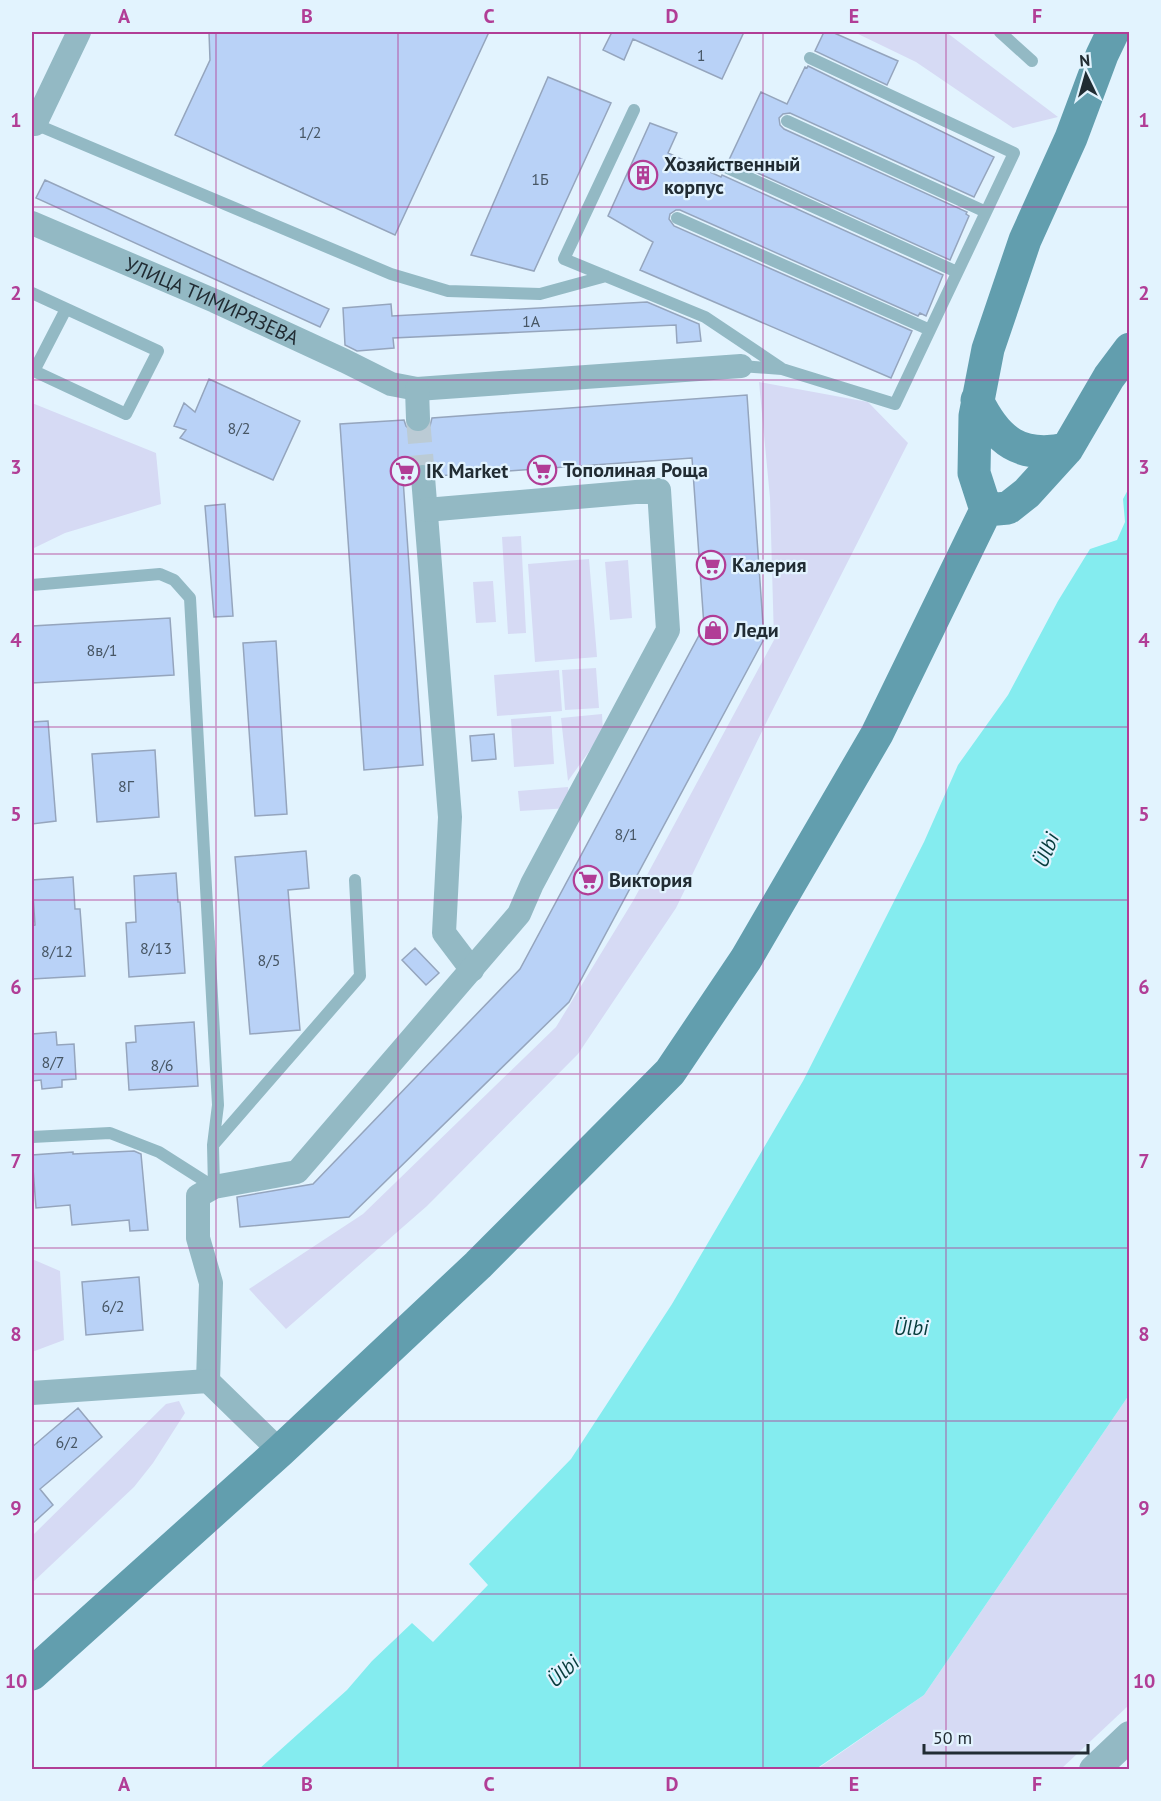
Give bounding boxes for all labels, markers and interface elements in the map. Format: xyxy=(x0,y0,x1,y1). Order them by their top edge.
text: A xyxy=(118,3,131,29)
text: B xyxy=(301,3,313,29)
text: C xyxy=(483,3,495,29)
text: D xyxy=(666,3,679,29)
text: E xyxy=(849,3,859,29)
text: F xyxy=(1032,3,1042,29)
house number: 1 xyxy=(697,45,705,65)
north arrow xyxy=(1056,45,1116,105)
text: N xyxy=(1079,50,1091,70)
text: 1 xyxy=(10,107,22,133)
text: 1 xyxy=(1138,107,1150,133)
house number: 1/2 xyxy=(298,122,322,142)
place label: Хозяйственный корпус xyxy=(664,151,800,200)
building icon: Хозяйственный корпус xyxy=(627,159,659,191)
house number: 1Б xyxy=(531,169,549,189)
street label: УЛИЦА ТИМИРЯЗЕВА xyxy=(121,251,303,351)
text: 2 xyxy=(10,280,22,306)
text: 2 xyxy=(1138,280,1150,306)
house number: 1А xyxy=(522,311,541,331)
house number: 8/2 xyxy=(227,418,251,438)
text: 3 xyxy=(10,454,22,480)
supermarket icon: Тополиная Роща xyxy=(526,454,558,486)
text: 3 xyxy=(1138,454,1150,480)
supermarket icon: IK Market xyxy=(389,455,421,487)
place label: Тополиная Роща xyxy=(563,457,708,483)
place label: IK Market xyxy=(426,458,508,484)
supermarket icon: Калерия xyxy=(695,549,727,581)
place label: Калерия xyxy=(732,552,807,578)
shop icon: Леди xyxy=(697,614,729,646)
place label: Леди xyxy=(733,617,779,643)
text: 4 xyxy=(10,627,22,653)
text: 4 xyxy=(1138,627,1150,653)
house number: 8в/1 xyxy=(86,640,118,660)
house number: 8Г xyxy=(118,776,135,796)
text: 5 xyxy=(10,801,22,827)
text: 5 xyxy=(1138,801,1150,827)
house number: 8/1 xyxy=(614,824,638,844)
water label: Ülbi xyxy=(1027,828,1065,871)
supermarket icon: Виктория xyxy=(572,864,604,896)
place label: Виктория xyxy=(609,867,692,893)
house number: 8/13 xyxy=(140,938,172,958)
house number: 8/12 xyxy=(41,941,73,961)
house number: 8/5 xyxy=(257,950,281,970)
text: 6 xyxy=(10,974,22,1000)
text: 6 xyxy=(1138,974,1150,1000)
house number: 8/7 xyxy=(41,1052,65,1072)
house number: 8/6 xyxy=(150,1055,174,1075)
text: 7 xyxy=(10,1148,22,1174)
text: 7 xyxy=(1138,1148,1150,1174)
house number: 6/2 xyxy=(101,1296,125,1316)
water label: Ülbi xyxy=(893,1314,929,1341)
text: 8 xyxy=(10,1321,22,1347)
text: 8 xyxy=(1138,1321,1150,1347)
house number: 6/2 xyxy=(55,1432,79,1452)
text: 9 xyxy=(10,1495,22,1521)
text: 9 xyxy=(1138,1495,1150,1521)
water label: Ülbi xyxy=(541,1649,585,1693)
text: 10 xyxy=(5,1668,27,1694)
text: 10 xyxy=(1133,1668,1155,1694)
scale bar xyxy=(924,1717,1088,1755)
text: 50 m xyxy=(933,1726,972,1749)
text: A xyxy=(118,1771,131,1797)
text: B xyxy=(301,1771,313,1797)
text: C xyxy=(483,1771,495,1797)
text: D xyxy=(666,1771,679,1797)
text: E xyxy=(849,1771,859,1797)
text: F xyxy=(1032,1771,1042,1797)

